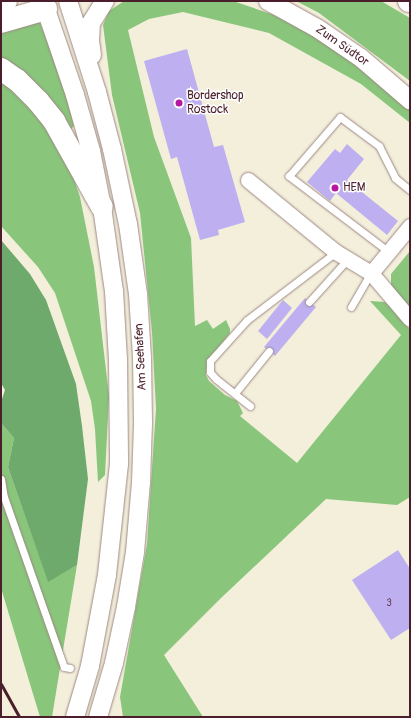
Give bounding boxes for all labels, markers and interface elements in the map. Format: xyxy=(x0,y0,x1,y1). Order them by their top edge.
street label: Zum Südtor xyxy=(313,22,371,70)
place label: Bordershop Rostock xyxy=(187,89,244,117)
marker: Bordershop Rostock xyxy=(174,98,184,108)
place label: HEM xyxy=(343,181,365,195)
marker: HEM xyxy=(330,183,340,193)
street label: Am Seehafen xyxy=(132,323,150,391)
house number: 3 xyxy=(386,598,392,610)

